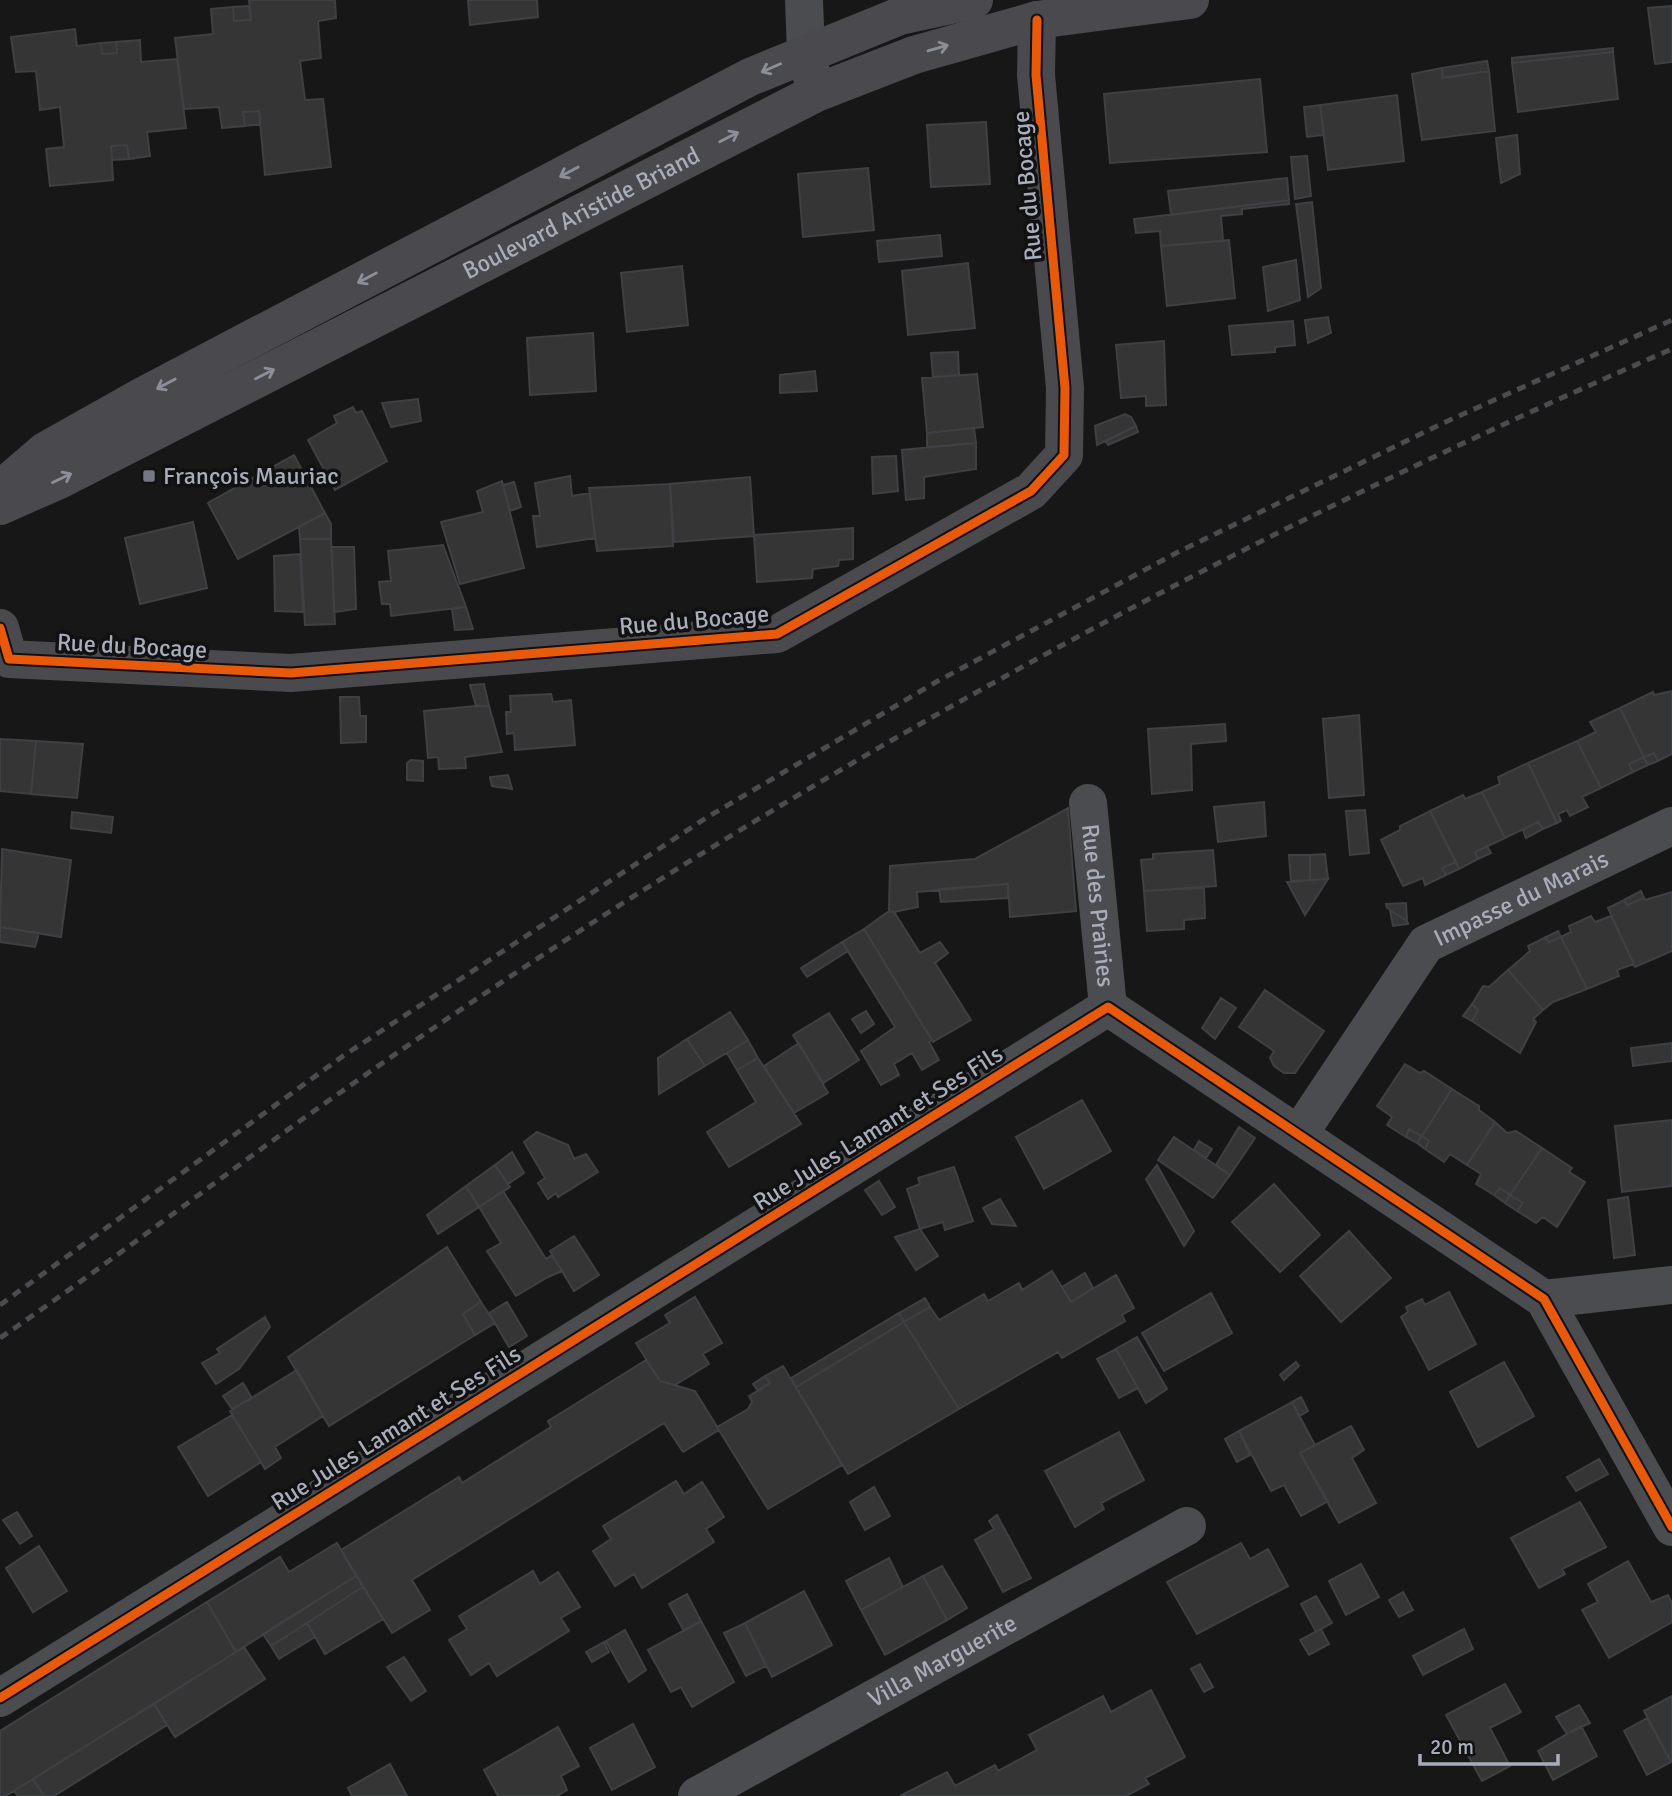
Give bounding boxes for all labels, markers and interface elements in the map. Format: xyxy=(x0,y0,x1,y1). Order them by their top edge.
one-way arrow xyxy=(926,41,949,54)
one-way arrow xyxy=(761,62,782,75)
street label: Rue du Bocage xyxy=(1006,110,1048,262)
one-way arrow xyxy=(718,130,739,144)
street label: Boulevard Aristide Briand xyxy=(458,140,705,286)
one-way arrow xyxy=(559,166,580,180)
one-way arrow xyxy=(357,272,378,286)
one-way arrow xyxy=(254,367,275,381)
one-way arrow xyxy=(156,378,177,391)
place label: François Mauriac xyxy=(163,461,339,491)
marker: François Mauriac xyxy=(141,468,157,484)
one-way arrow xyxy=(51,471,72,484)
street label: Rue du Bocage xyxy=(618,599,770,641)
street label: Rue du Bocage xyxy=(56,627,208,665)
street label: Rue des Prairies xyxy=(1075,823,1121,988)
street label: Impasse du Marais xyxy=(1429,844,1613,953)
street label: Rue Jules Lamant et Ses Fils xyxy=(748,1039,1008,1217)
street label: Rue Jules Lamant et Ses Fils xyxy=(266,1339,526,1517)
street label: Villa Marguerite xyxy=(863,1608,1022,1714)
scale bar xyxy=(1420,1722,1558,1766)
text: 20 m xyxy=(1430,1734,1474,1760)

